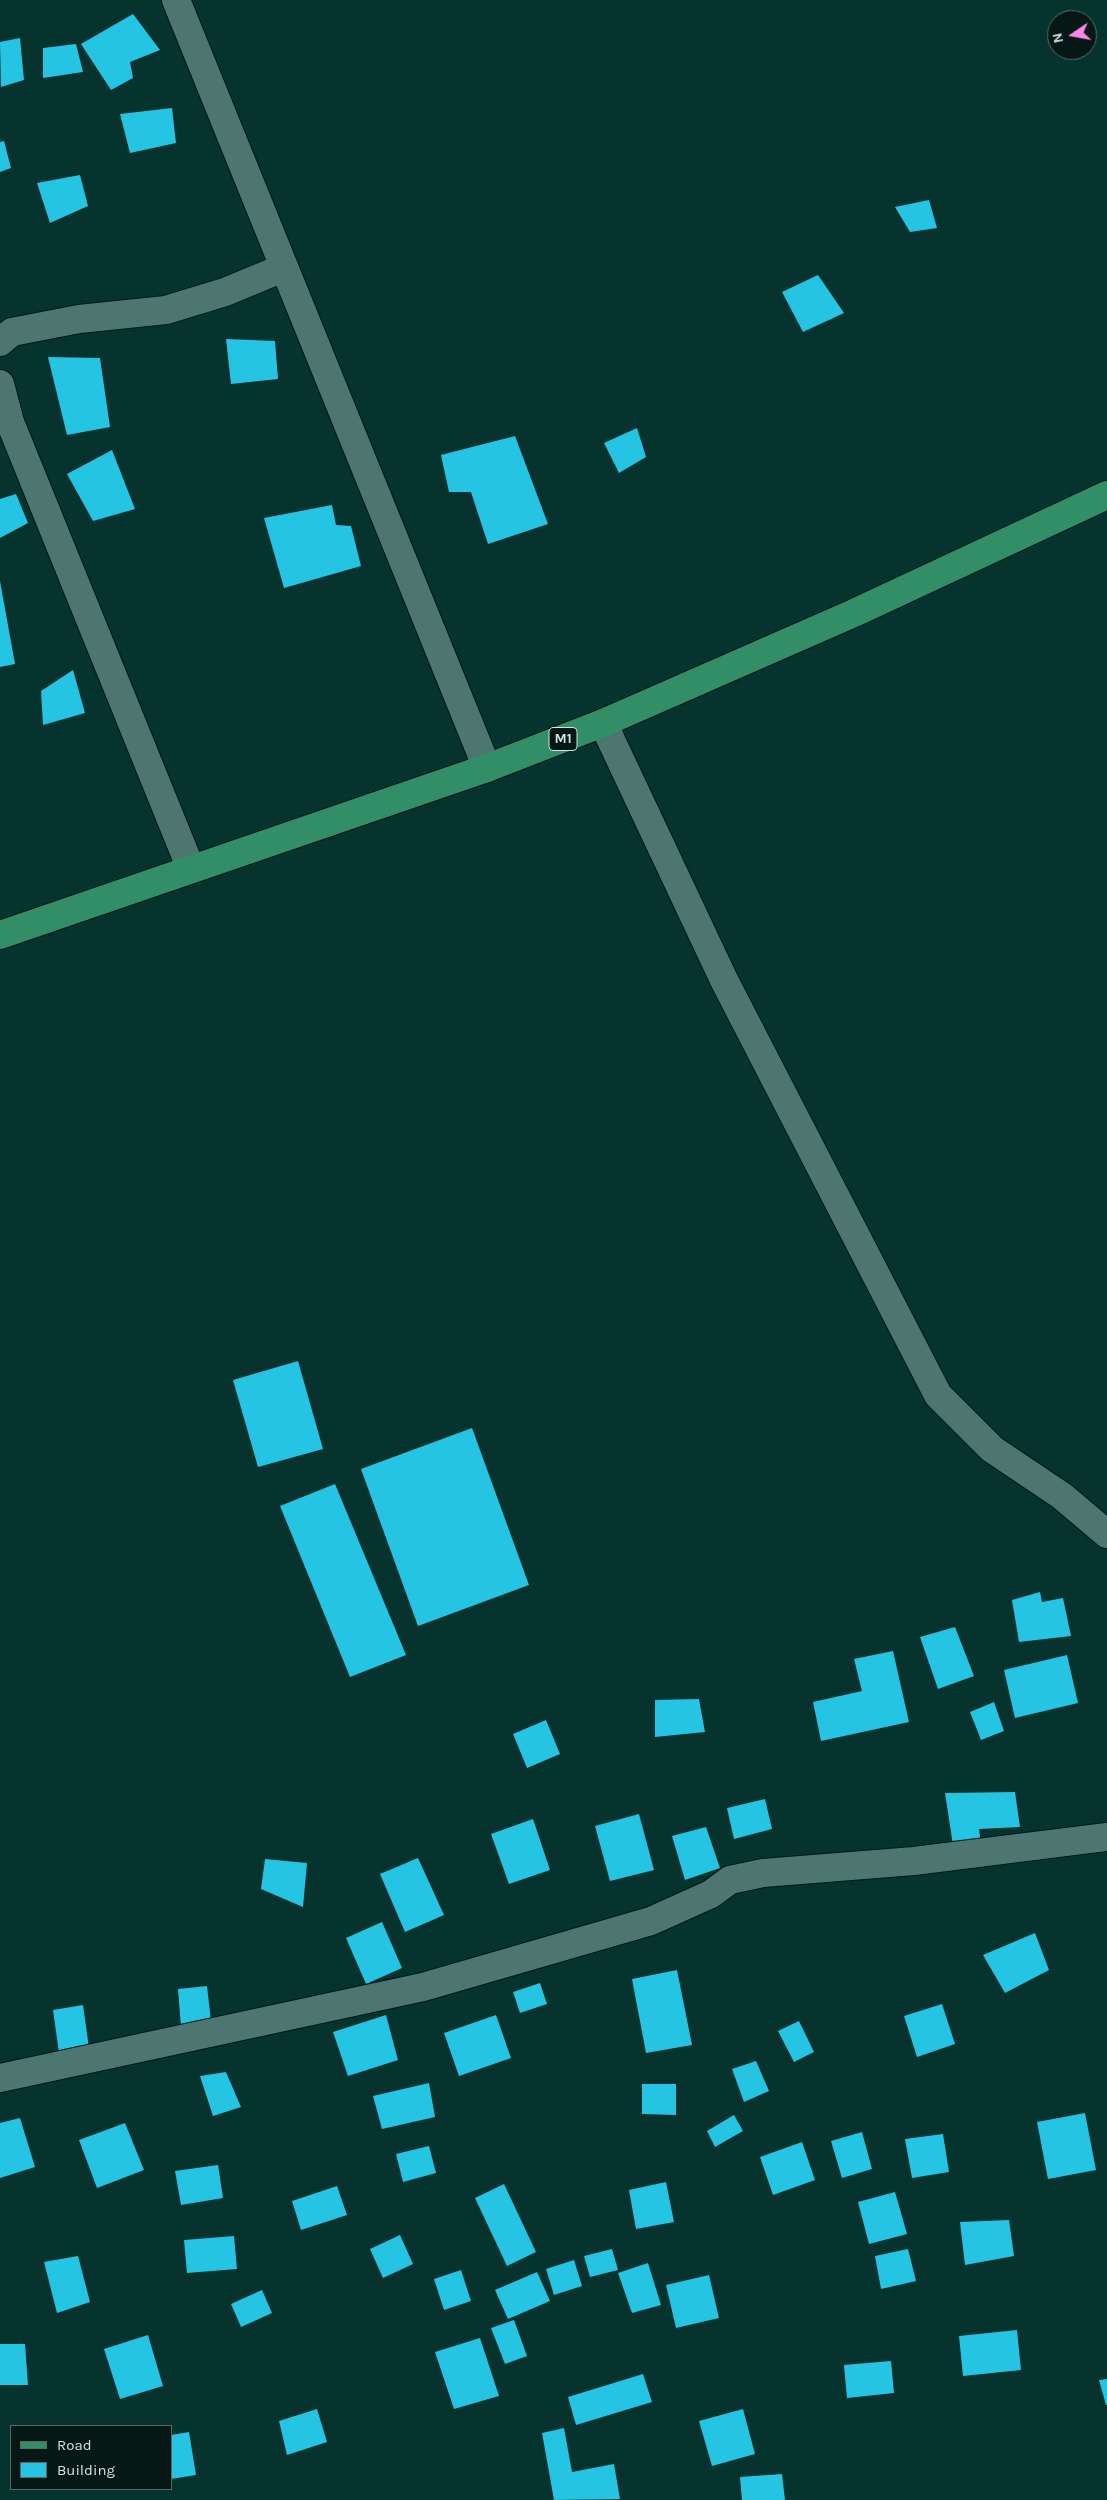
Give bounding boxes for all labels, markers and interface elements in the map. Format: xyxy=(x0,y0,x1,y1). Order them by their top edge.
north arrow xyxy=(1047,10,1097,60)
text: N xyxy=(1048,31,1067,45)
road number: M1 xyxy=(549,728,577,751)
legend xyxy=(10,2425,172,2490)
text: Road xyxy=(57,2436,92,2454)
text: Building xyxy=(57,2461,115,2479)

